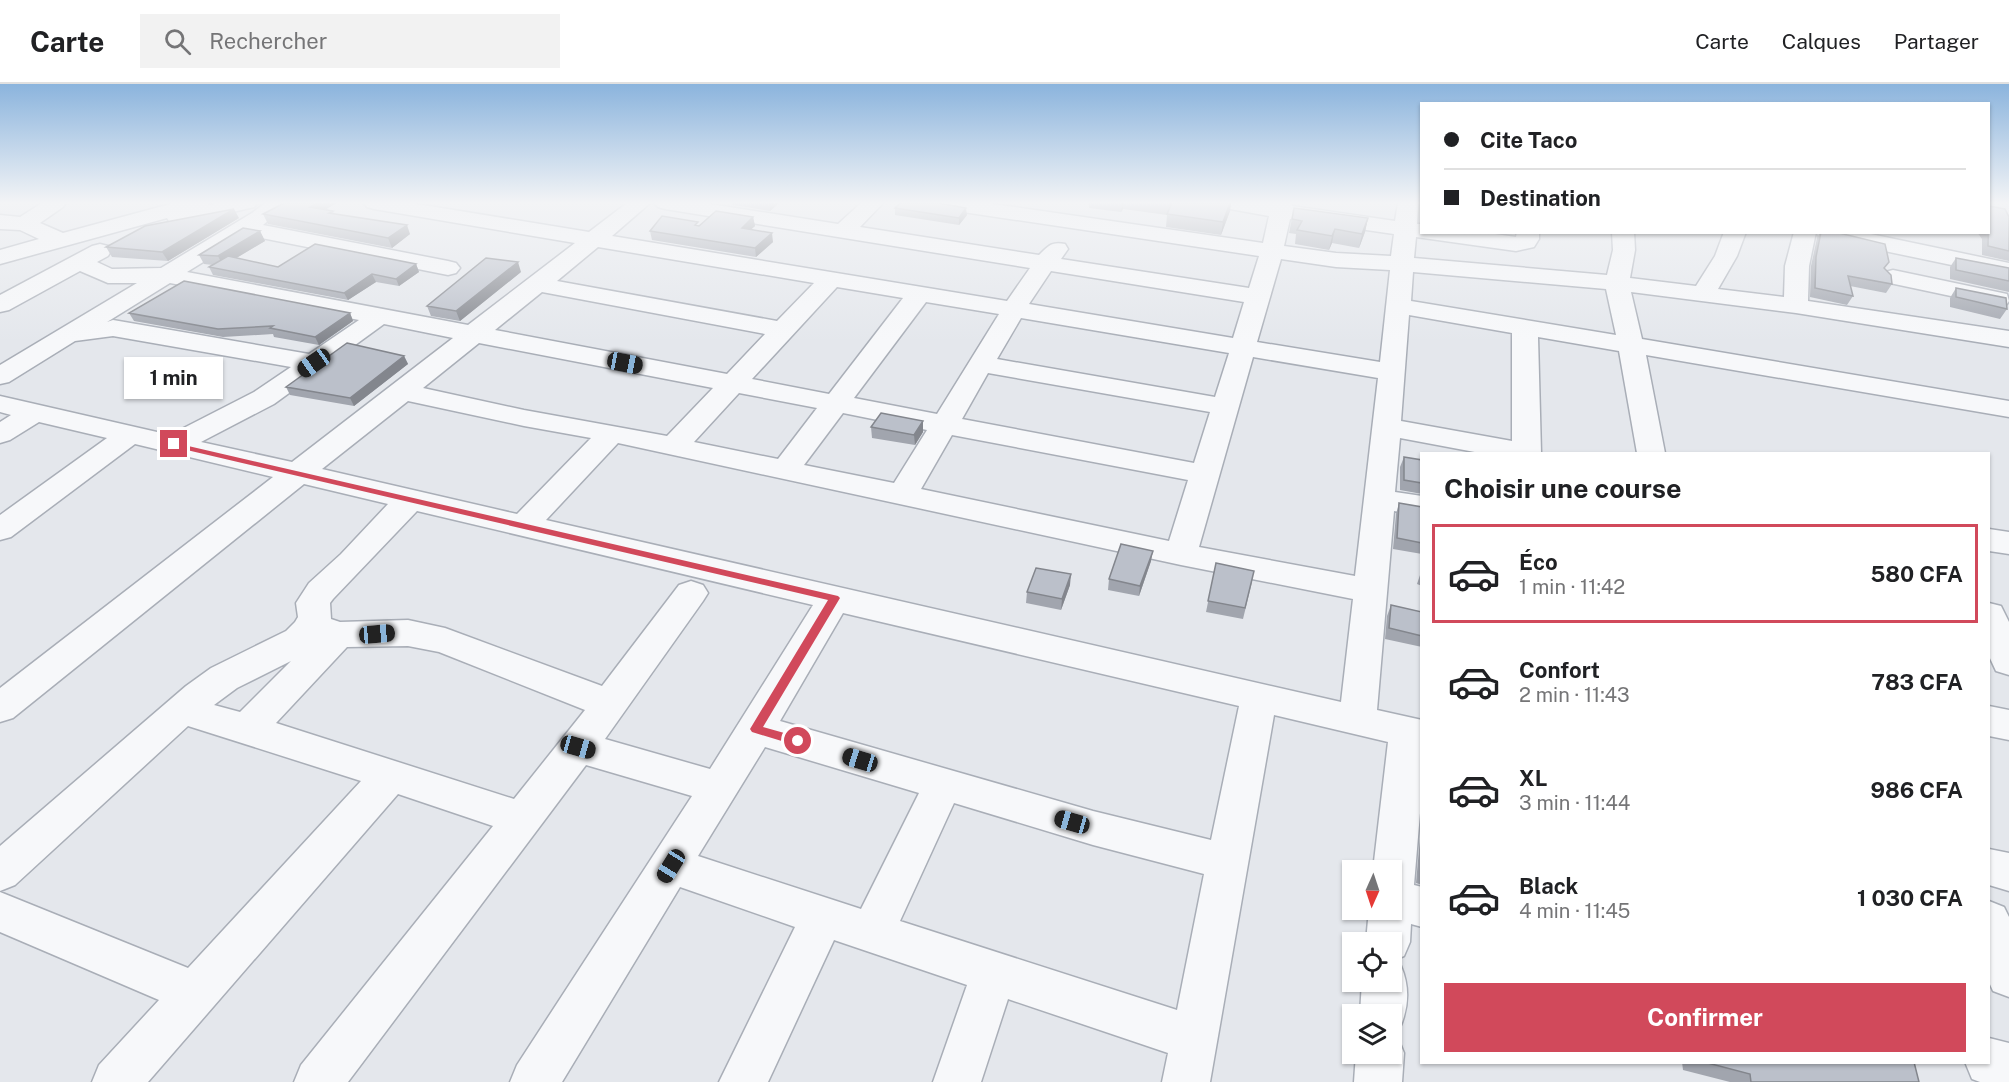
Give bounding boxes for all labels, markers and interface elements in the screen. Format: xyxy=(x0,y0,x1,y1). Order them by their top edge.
search box xyxy=(140,14,560,68)
text: Carte xyxy=(30,25,104,58)
icon: search xyxy=(161,25,194,58)
text: Rechercher xyxy=(209,28,327,54)
text: Carte xyxy=(1695,29,1749,54)
text: Calques xyxy=(1782,29,1861,54)
text: Partager xyxy=(1894,29,1979,54)
text: Cite Taco xyxy=(1480,127,1577,153)
text: Destination xyxy=(1480,185,1601,211)
car xyxy=(294,345,334,381)
car xyxy=(606,351,644,375)
callout: 1 min xyxy=(124,357,224,399)
text: 1 min xyxy=(149,366,198,390)
route end xyxy=(160,430,187,457)
text: Choisir une course xyxy=(1444,472,1682,504)
icon: car xyxy=(1447,547,1501,601)
text: Éco xyxy=(1519,549,1558,575)
text: 580 CFA xyxy=(1871,561,1963,587)
text: 1 min · 11:42 xyxy=(1519,575,1625,599)
car xyxy=(358,623,396,645)
icon: car xyxy=(1447,655,1501,709)
text: Confort xyxy=(1519,657,1600,683)
text: 783 CFA xyxy=(1871,669,1963,695)
text: 2 min · 11:43 xyxy=(1519,683,1630,707)
route start xyxy=(784,727,811,754)
car xyxy=(558,733,598,761)
car xyxy=(840,746,880,774)
icon: car xyxy=(1447,763,1501,817)
text: XL xyxy=(1519,765,1547,791)
text: 986 CFA xyxy=(1871,777,1963,803)
text: 3 min · 11:44 xyxy=(1519,791,1630,815)
car xyxy=(1052,808,1092,836)
car xyxy=(654,846,688,886)
north arrow xyxy=(1342,860,1402,920)
map controls xyxy=(1342,860,1402,1064)
icon: car xyxy=(1447,871,1501,925)
text: Black xyxy=(1519,873,1578,899)
text: 1 030 CFA xyxy=(1857,885,1963,911)
text: 4 min · 11:45 xyxy=(1519,899,1630,923)
button: locate xyxy=(1342,932,1402,992)
button: Confirmer xyxy=(1444,983,1966,1052)
button: layers xyxy=(1342,1004,1402,1064)

